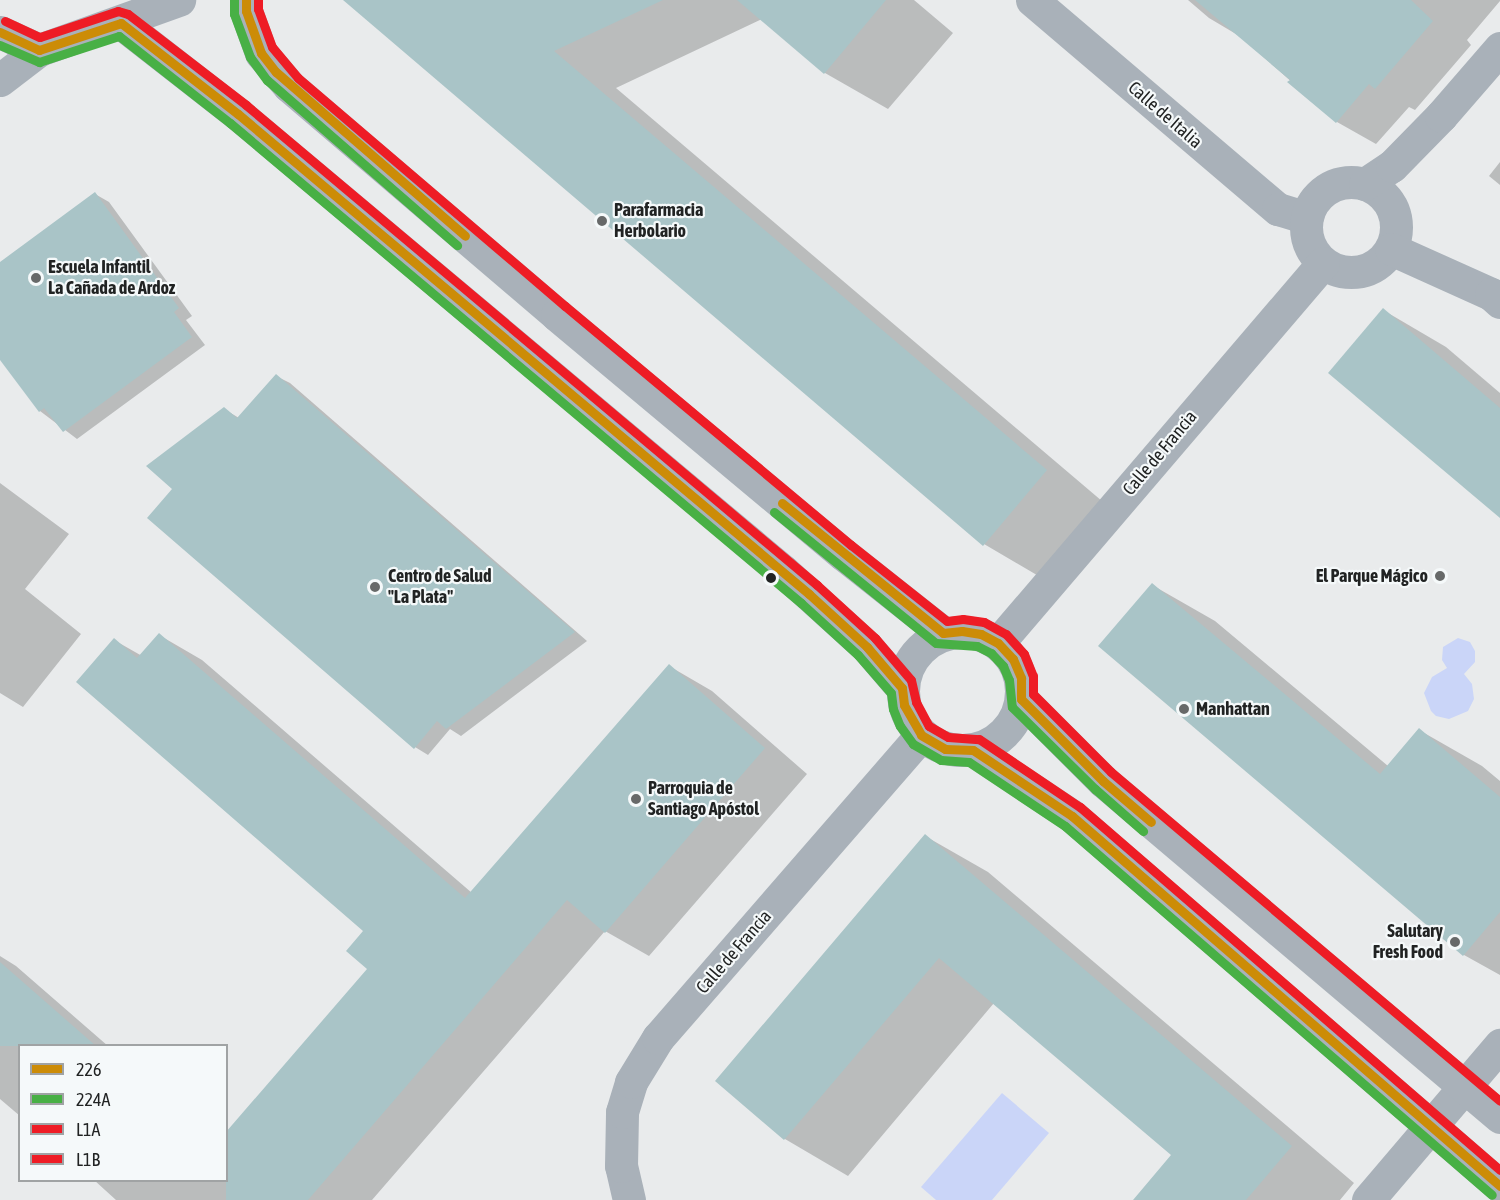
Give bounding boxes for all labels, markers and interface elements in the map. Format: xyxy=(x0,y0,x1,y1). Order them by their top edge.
street label: Calle de Italia xyxy=(1124,77,1206,153)
place label: Parafarmacia Herbolario xyxy=(614,200,703,242)
marker: Parafarmacia Herbolario xyxy=(595,214,609,228)
place label: Escuela Infantil La Cañada de Ardoz xyxy=(48,257,175,300)
marker: Escuela Infantil La Cañada de Ardoz xyxy=(29,271,43,285)
street label: Calle de Francia xyxy=(1118,406,1202,500)
place label: El Parque Mágico xyxy=(1316,565,1428,587)
place label: Centro de Salud "La Plata" xyxy=(388,566,492,608)
marker: El Parque Mágico xyxy=(1433,569,1447,583)
unlabelled marker xyxy=(765,572,777,584)
marker: Centro de Salud "La Plata" xyxy=(366,578,384,596)
place label: Manhattan xyxy=(1196,698,1270,720)
marker: Manhattan xyxy=(1177,702,1191,716)
place label: Parroquia de Santiago Apóstol xyxy=(648,778,759,820)
marker: Parroquia de Santiago Apóstol xyxy=(629,792,643,806)
street label: Calle de Francia xyxy=(692,906,776,998)
place label: Salutary Fresh Food xyxy=(1373,921,1443,964)
marker: Salutary Fresh Food xyxy=(1448,935,1462,949)
legend xyxy=(18,1044,228,1182)
text: 226 xyxy=(76,1059,101,1080)
text: 224A xyxy=(76,1089,110,1110)
text: L1A xyxy=(76,1119,100,1140)
text: L1B xyxy=(76,1149,100,1170)

